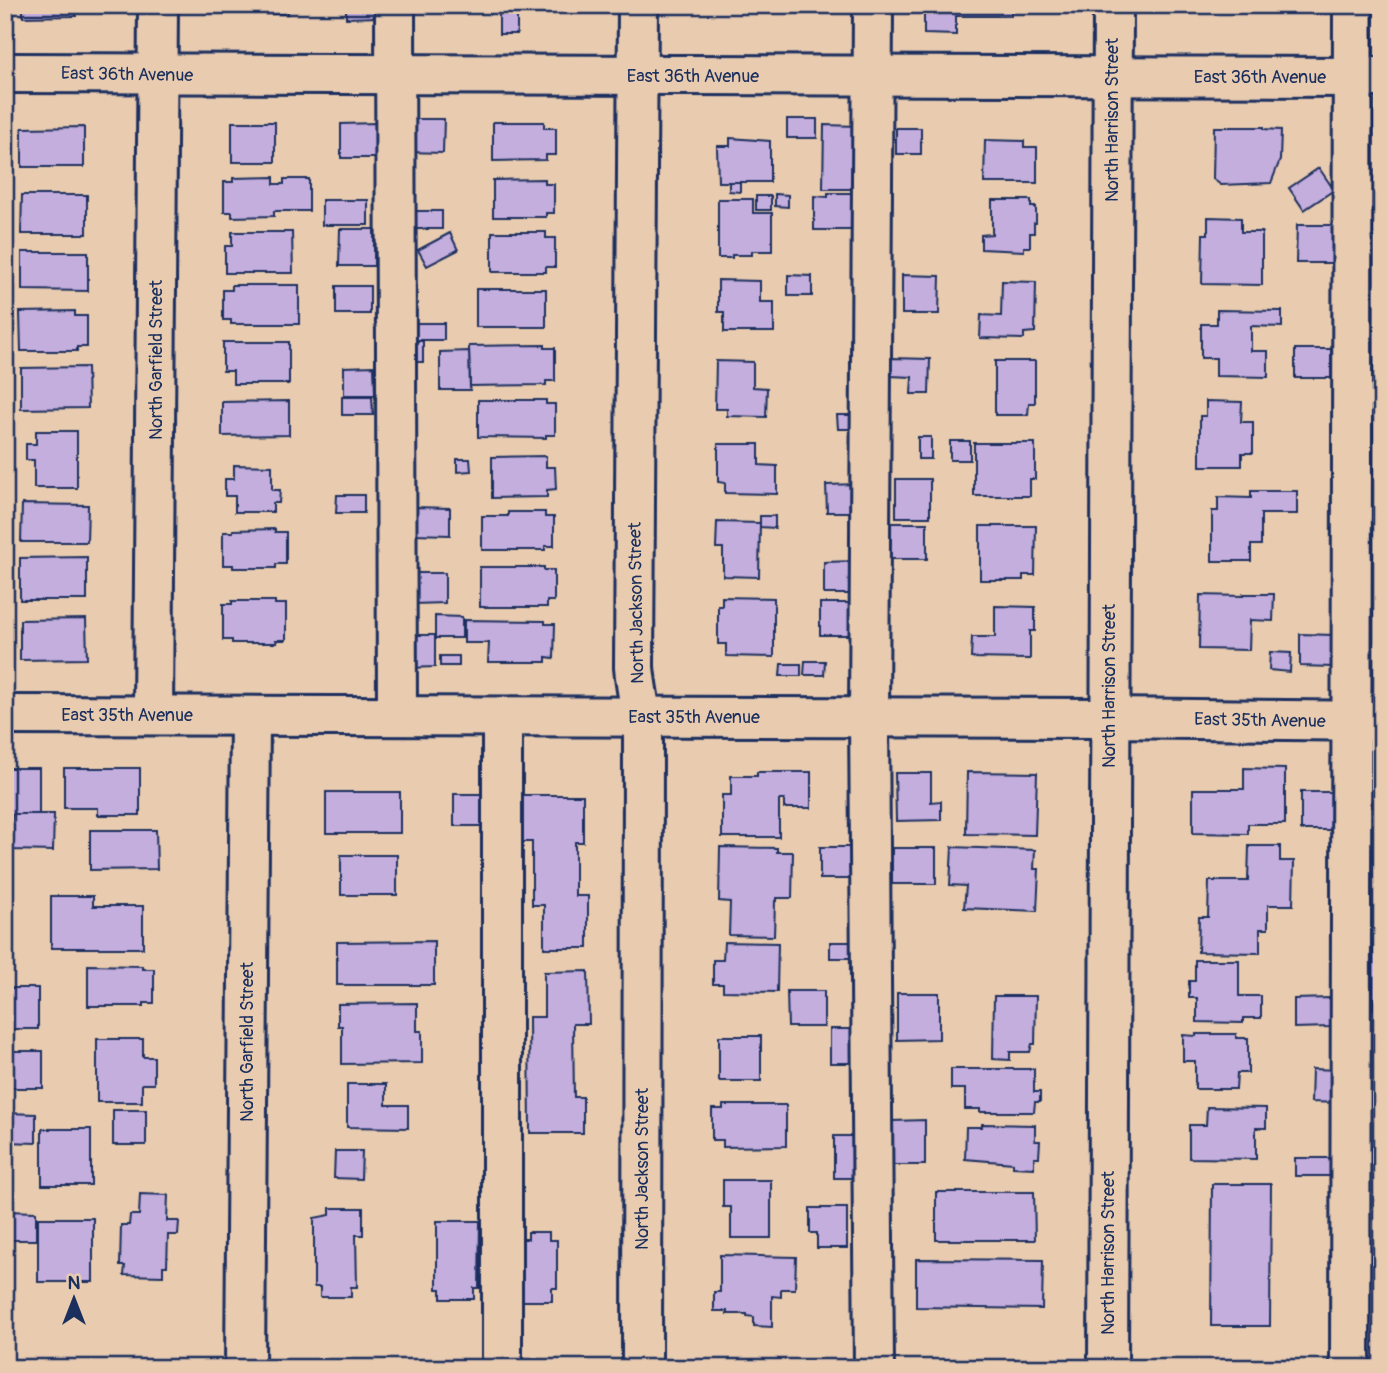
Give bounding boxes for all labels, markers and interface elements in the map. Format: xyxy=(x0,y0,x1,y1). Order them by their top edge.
street label: North Harrison Street xyxy=(1101,37,1124,202)
street label: East 36th Avenue xyxy=(61,62,194,87)
street label: East 36th Avenue xyxy=(627,65,759,88)
street label: East 36th Avenue xyxy=(1194,66,1326,89)
street label: North Garfield Street xyxy=(145,279,168,440)
street label: North Jackson Street xyxy=(624,521,649,684)
street label: North Harrison Street xyxy=(1098,603,1121,768)
street label: East 35th Avenue xyxy=(61,704,193,727)
street label: East 35th Avenue xyxy=(628,706,760,729)
street label: East 35th Avenue xyxy=(1194,708,1326,733)
street label: North Garfield Street xyxy=(236,961,259,1122)
street label: North Jackson Street xyxy=(631,1087,654,1250)
street label: North Harrison Street xyxy=(1097,1170,1120,1335)
north arrow xyxy=(38,1264,108,1334)
text: N xyxy=(68,1271,81,1295)

